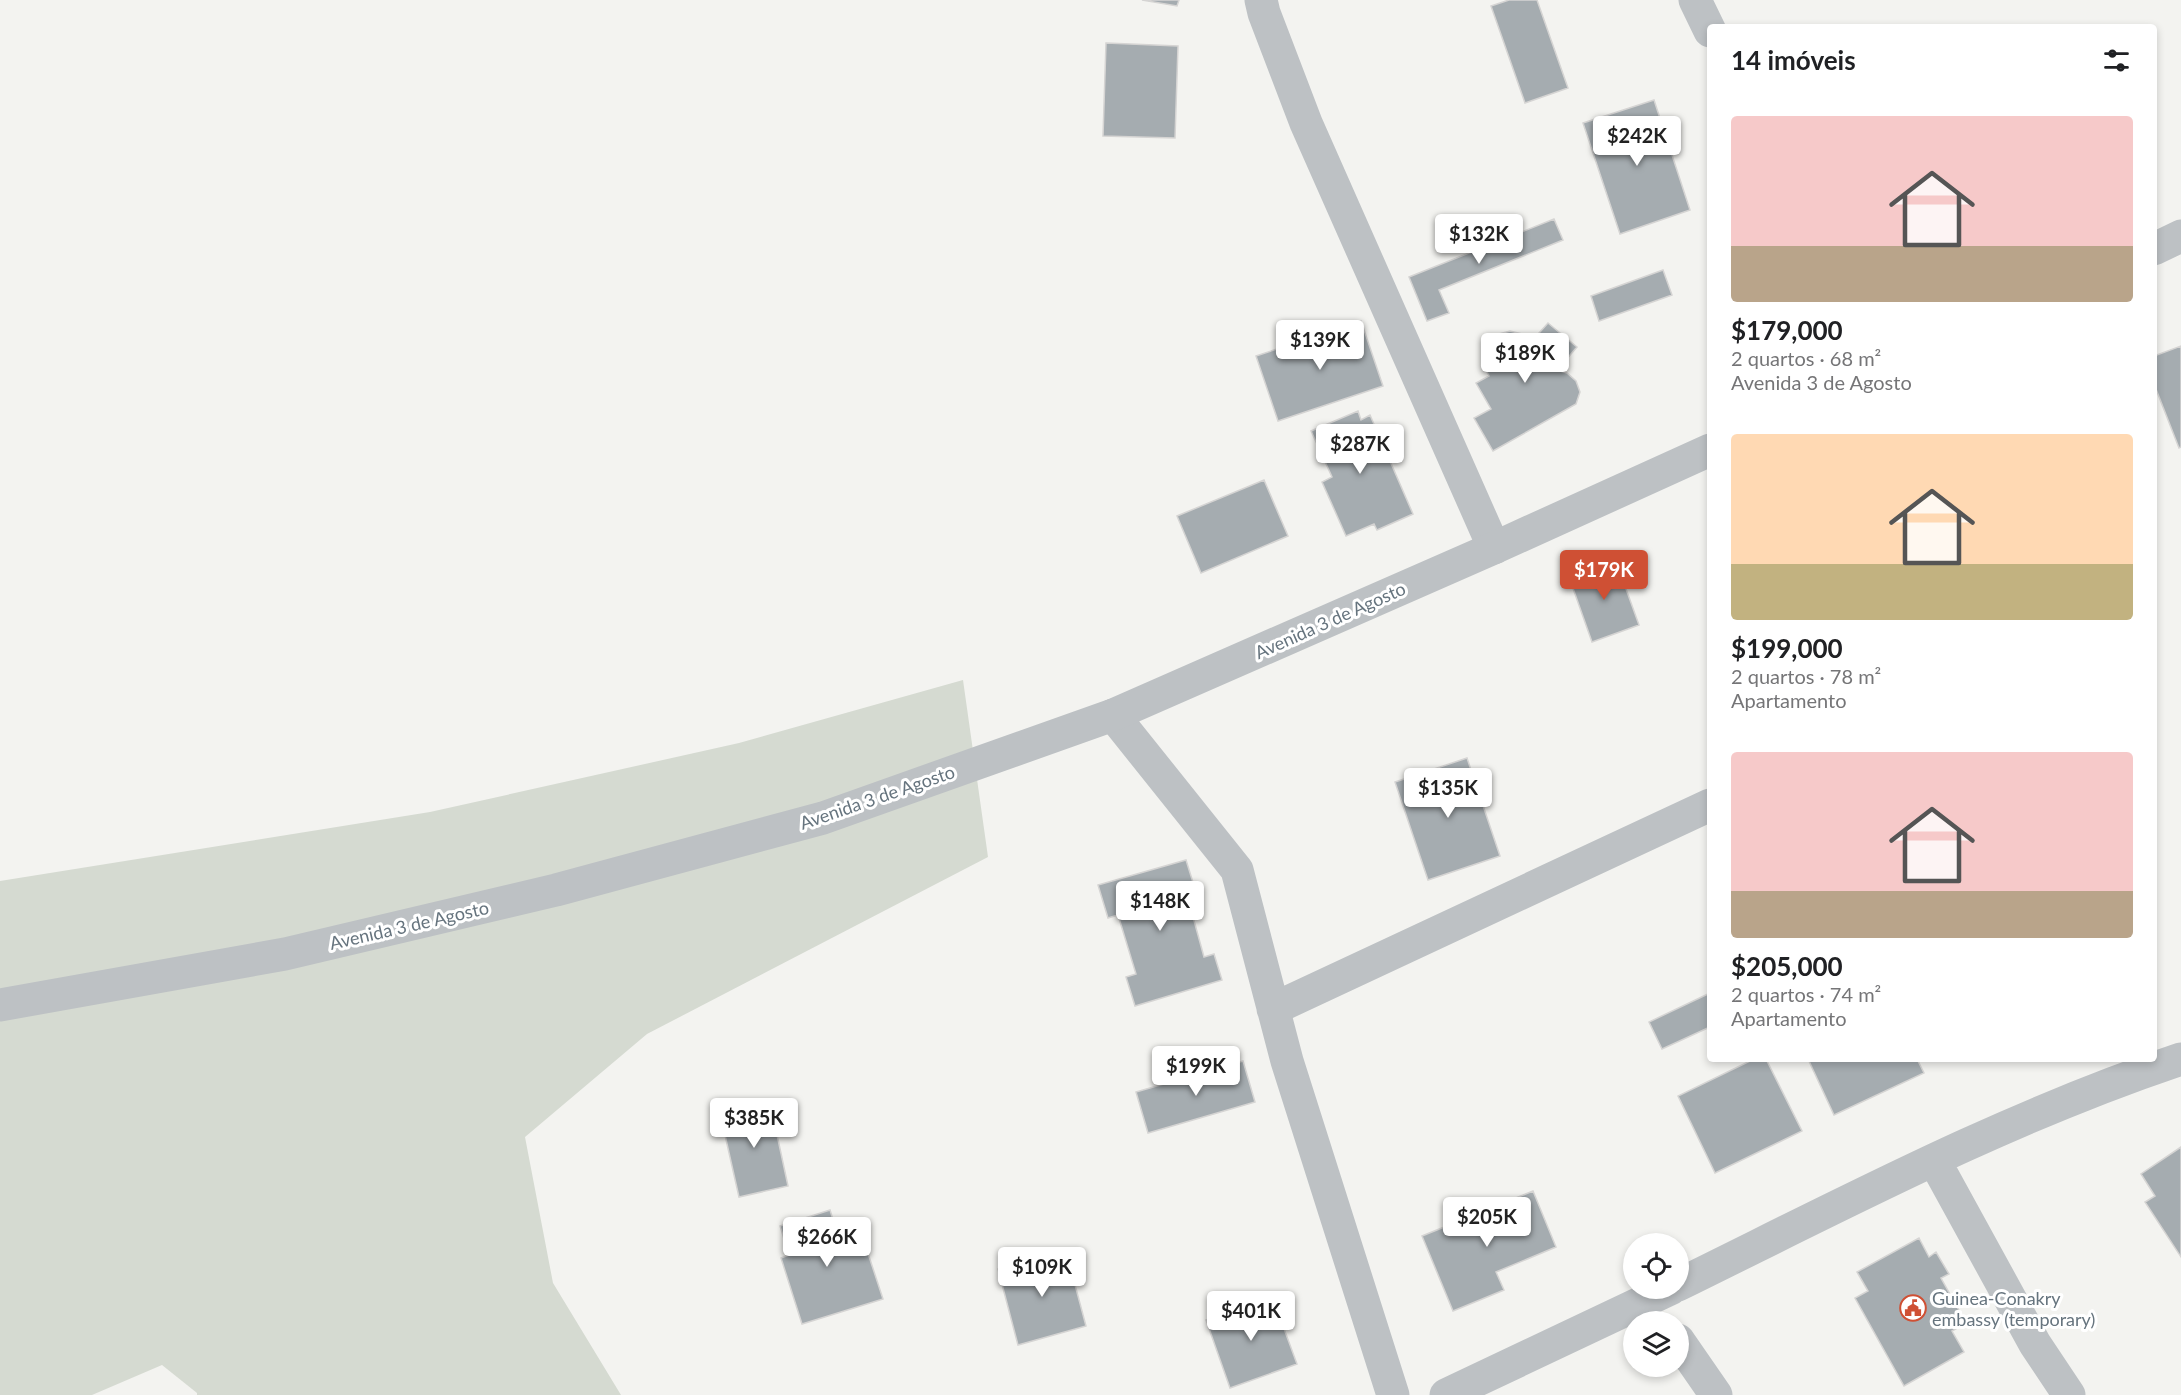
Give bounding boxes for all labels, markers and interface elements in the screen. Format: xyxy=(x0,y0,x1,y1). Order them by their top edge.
text: 14 imóveis xyxy=(1731,44,1856,76)
icon: filters xyxy=(2100,44,2133,77)
pin: $242K xyxy=(1595,116,1679,167)
text: $242K xyxy=(1607,123,1667,147)
icon: home xyxy=(1878,155,1986,263)
pin: $132K xyxy=(1437,214,1521,265)
text: $132K xyxy=(1449,221,1509,245)
text: $179,000 xyxy=(1731,314,1843,346)
pin: $139K xyxy=(1278,320,1362,371)
text: $139K xyxy=(1290,327,1350,351)
pin: $189K xyxy=(1483,333,1567,384)
text: $189K xyxy=(1495,340,1555,364)
text: 2 quartos · 68 m² xyxy=(1731,346,1881,370)
text: Avenida 3 de Agosto xyxy=(1731,370,1912,394)
pin: $287K xyxy=(1318,424,1402,475)
text: $287K xyxy=(1330,431,1390,455)
icon: home xyxy=(1878,473,1986,581)
pin: $179K xyxy=(1562,550,1646,601)
text: $179K xyxy=(1574,557,1634,581)
street label: Avenida 3 de Agosto xyxy=(1251,577,1409,663)
text: $199,000 xyxy=(1731,632,1843,664)
text: 2 quartos · 78 m² xyxy=(1731,664,1881,688)
text: Apartamento xyxy=(1731,688,1847,712)
street label: Avenida 3 de Agosto xyxy=(797,760,957,834)
pin: $135K xyxy=(1406,768,1490,819)
text: $135K xyxy=(1418,775,1478,799)
icon: home xyxy=(1878,791,1986,899)
pin: $148K xyxy=(1118,881,1202,932)
text: $148K xyxy=(1130,888,1190,912)
street label: Avenida 3 de Agosto xyxy=(327,896,491,954)
text: $205,000 xyxy=(1731,950,1843,982)
text: 2 quartos · 74 m² xyxy=(1731,982,1881,1006)
text: Apartamento xyxy=(1731,1006,1847,1030)
pin: $199K xyxy=(1154,1046,1238,1097)
text: $199K xyxy=(1166,1053,1226,1077)
pin: $385K xyxy=(712,1098,796,1149)
text: $385K xyxy=(724,1105,784,1129)
pin: $205K xyxy=(1445,1197,1529,1248)
text: $205K xyxy=(1457,1204,1517,1228)
pin: $266K xyxy=(785,1217,869,1268)
text: $266K xyxy=(797,1224,857,1248)
map controls xyxy=(1623,1233,1689,1377)
button: locate xyxy=(1623,1233,1689,1299)
pin: $109K xyxy=(1000,1247,1084,1298)
text: $109K xyxy=(1012,1254,1072,1278)
place label: Guinea-Conakry embassy (temporary) xyxy=(1932,1287,2095,1330)
pin: $401K xyxy=(1209,1291,1293,1342)
public building icon: Guinea-Conakry embassy (temporary) xyxy=(1898,1293,1928,1323)
text: $401K xyxy=(1221,1298,1281,1322)
button: layers xyxy=(1623,1311,1689,1377)

